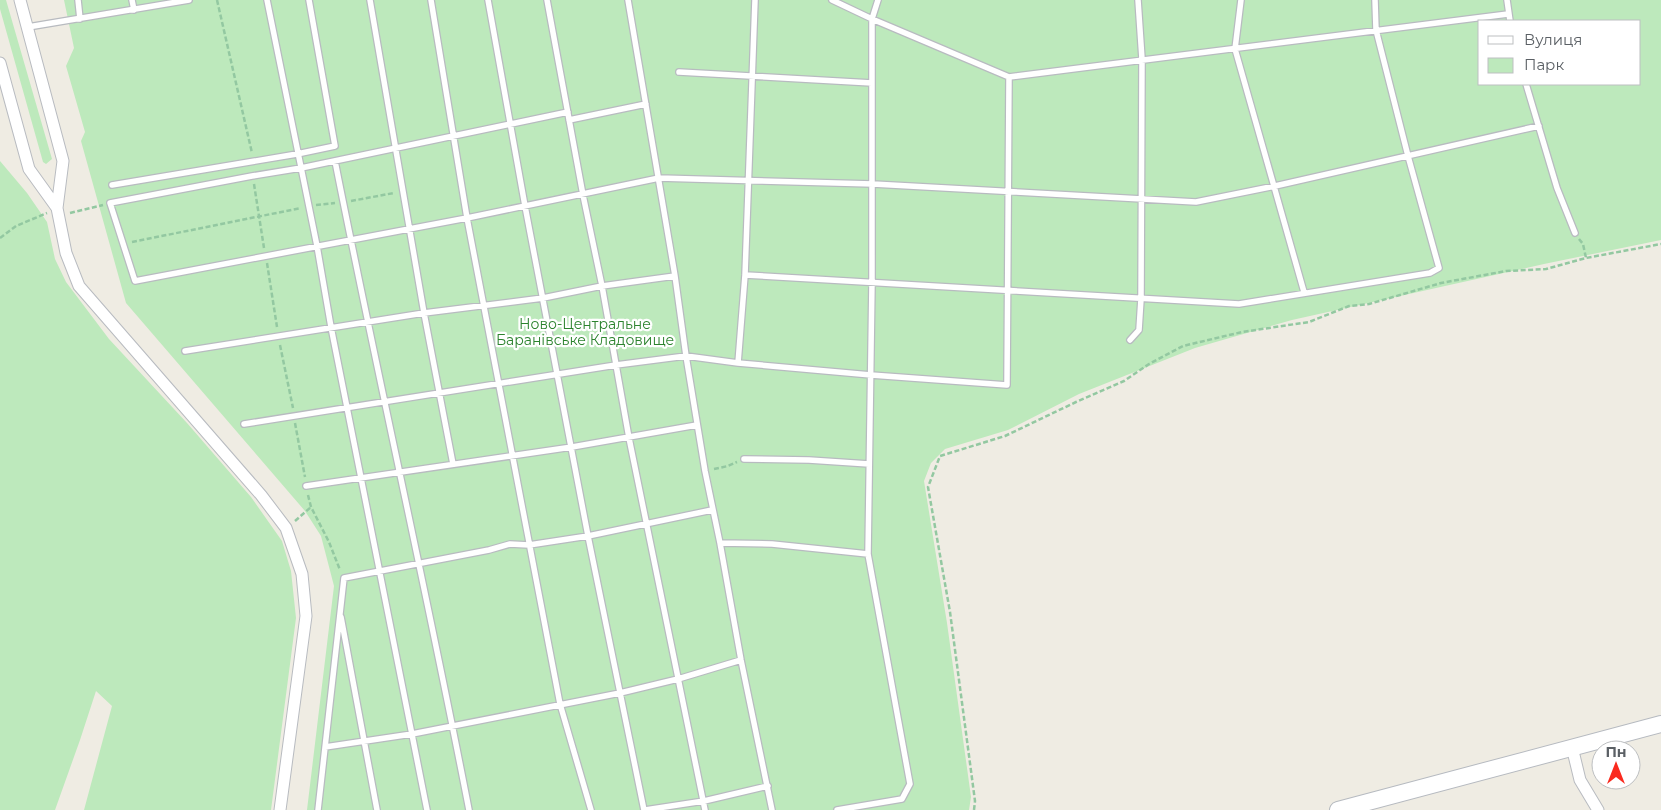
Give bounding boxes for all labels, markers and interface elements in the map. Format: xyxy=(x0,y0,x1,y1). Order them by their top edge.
legend xyxy=(1478,20,1641,85)
text: Вулиця xyxy=(1524,30,1582,49)
text: Парк xyxy=(1524,55,1564,74)
park label: Ново-Центральне Баранівське Кладовище xyxy=(496,315,674,349)
north arrow xyxy=(1591,740,1641,790)
text: Пн xyxy=(1605,743,1627,761)

